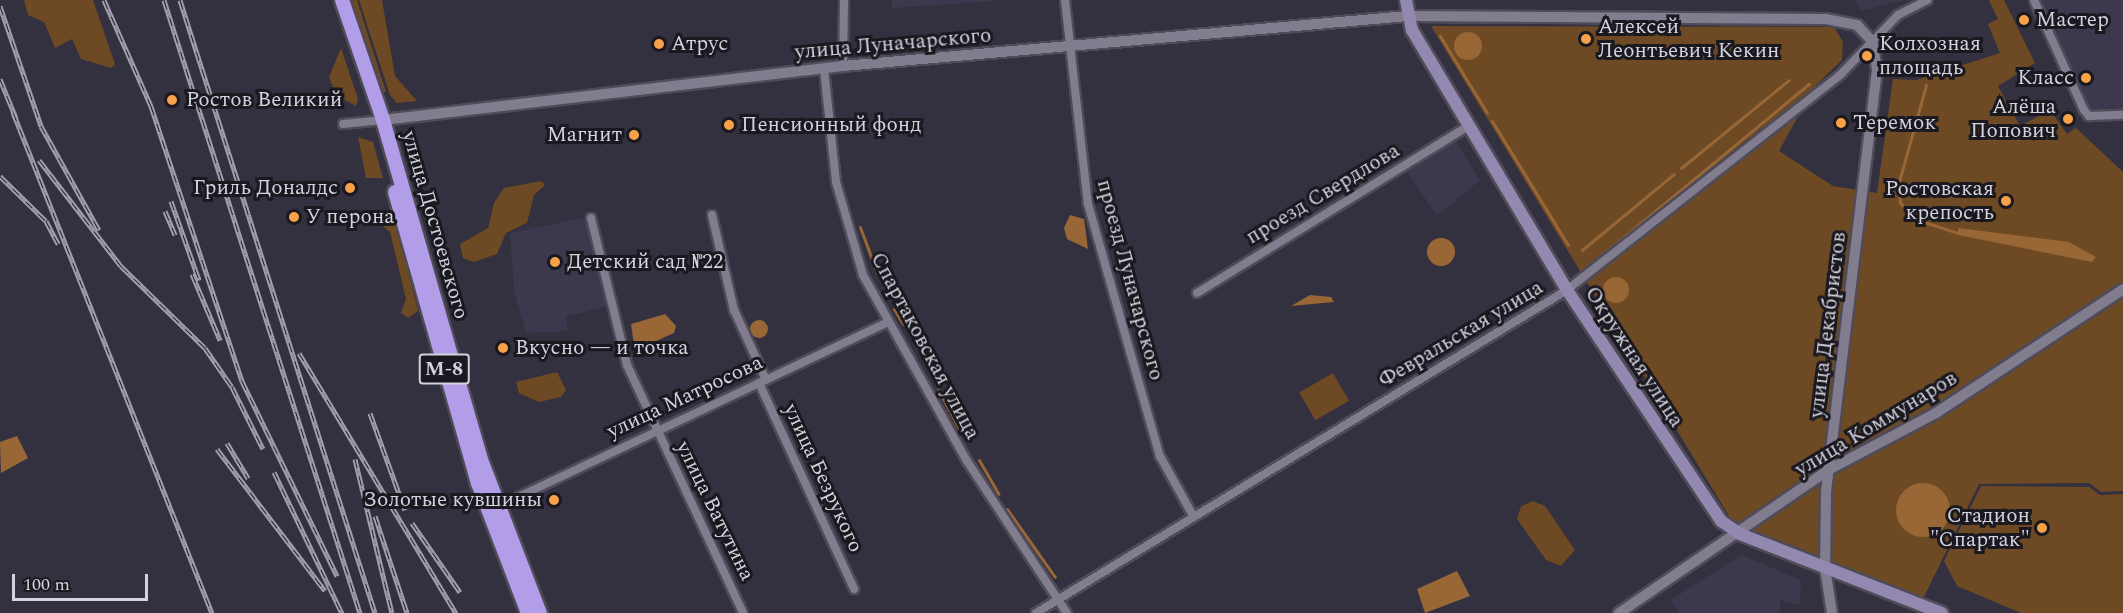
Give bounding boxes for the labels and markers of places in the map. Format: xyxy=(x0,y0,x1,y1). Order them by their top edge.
place label: Мастер xyxy=(2036,7,2109,33)
marker: Мастер xyxy=(2017,13,2031,27)
place label: Алексей Леонтьевич Кекин xyxy=(1598,14,1779,64)
place label: Атрус xyxy=(671,31,728,57)
place label: Колхозная площадь xyxy=(1879,31,1981,81)
marker: Алексей Леонтьевич Кекин xyxy=(1579,32,1593,46)
marker: Атрус xyxy=(652,37,666,51)
marker: Колхозная площадь xyxy=(1860,49,1874,63)
place label: Класс xyxy=(2017,65,2074,91)
marker: Класс xyxy=(2079,71,2093,85)
place label: Ростов Великий xyxy=(186,87,342,113)
marker: Ростов Великий xyxy=(163,91,181,109)
place label: Алёша Попович xyxy=(1970,94,2056,144)
place label: Теремок xyxy=(1853,110,1936,136)
place label: Пенсионный фонд xyxy=(741,112,922,138)
marker: Алёша Попович xyxy=(2061,112,2075,126)
marker: Теремок xyxy=(1834,116,1848,130)
marker: Пенсионный фонд xyxy=(722,118,736,132)
place label: Магнит xyxy=(547,122,622,148)
marker: Магнит xyxy=(627,128,641,142)
place label: Гриль Доналдс xyxy=(193,175,338,201)
place label: Ростовская крепость xyxy=(1885,176,1994,226)
marker: Гриль Доналдс xyxy=(343,181,357,195)
marker: Ростовская крепость xyxy=(1999,194,2013,208)
place label: У перона xyxy=(306,204,395,230)
marker: У перона xyxy=(287,210,301,224)
place label: Детский сад №22 xyxy=(567,249,723,275)
marker: Детский сад №22 xyxy=(548,255,562,269)
place label: Вкусно — и точка xyxy=(515,335,689,361)
marker: Вкусно — и точка xyxy=(496,341,510,355)
place label: Золотые кувшины xyxy=(363,487,542,513)
marker: Золотые кувшины xyxy=(547,493,561,507)
place label: Стадион "Спартак" xyxy=(1930,503,2030,553)
marker: Стадион "Спартак" xyxy=(2035,521,2049,535)

